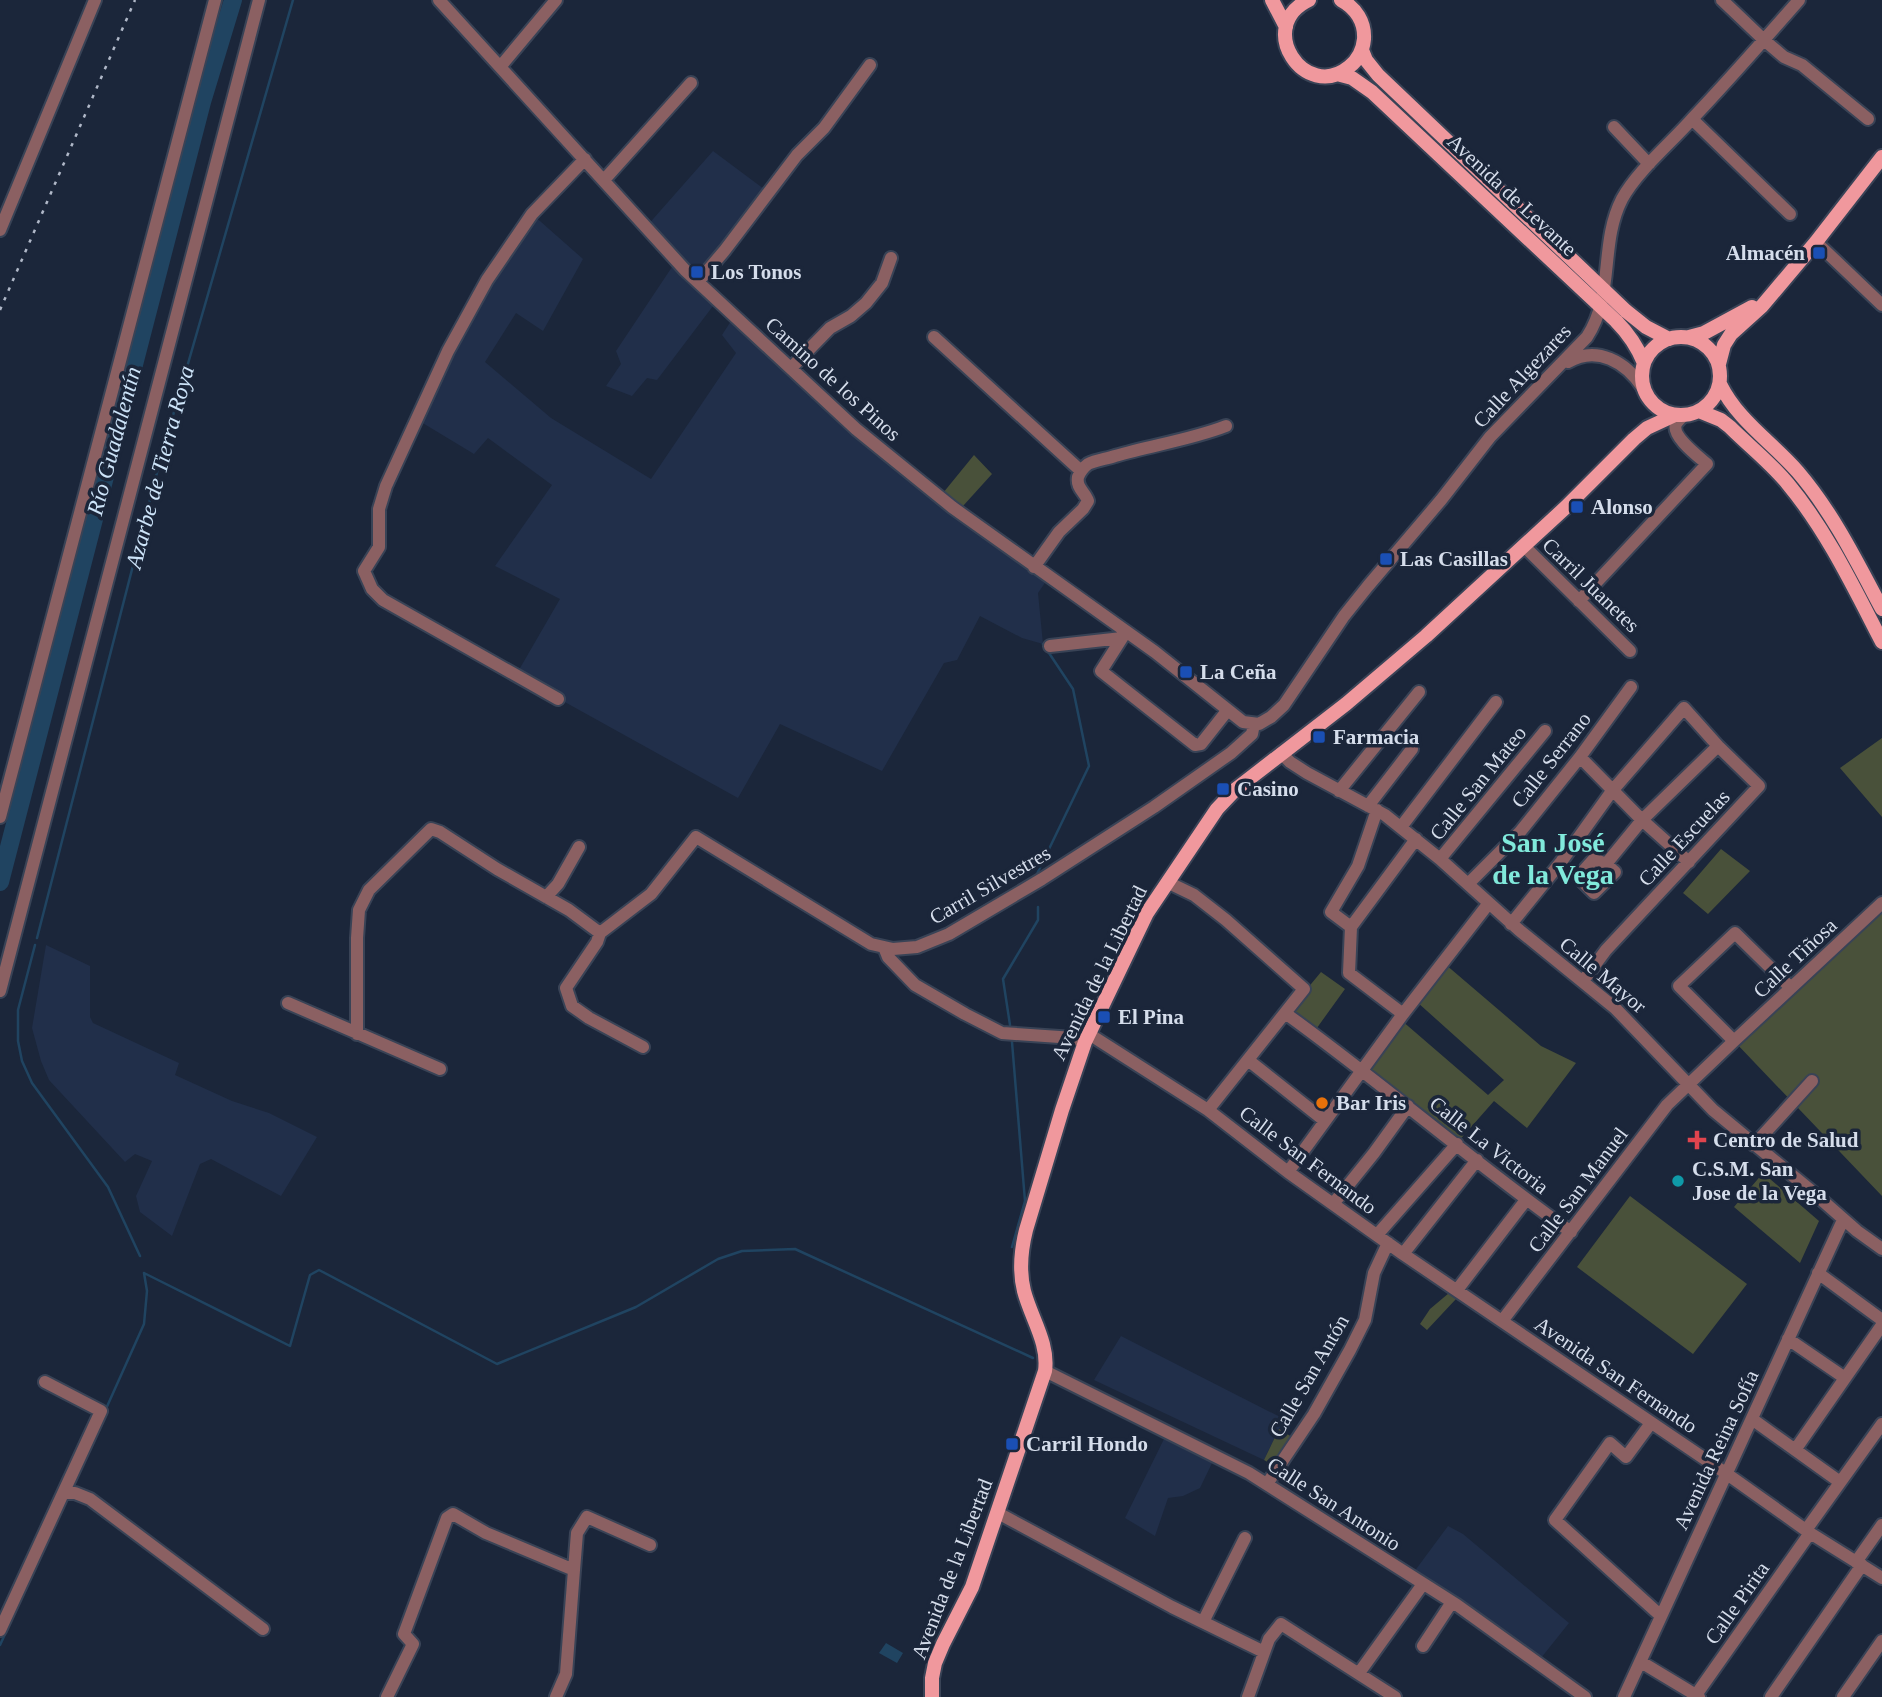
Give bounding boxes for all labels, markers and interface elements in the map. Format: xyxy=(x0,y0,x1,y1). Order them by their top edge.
street label: Avenida de Levante xyxy=(1443,129,1581,261)
place label: Almacén xyxy=(1726,241,1805,265)
marker: Almacén xyxy=(1811,245,1827,261)
place label: Los Tonos xyxy=(711,260,801,284)
marker: Los Tonos xyxy=(689,264,705,280)
street label: Camino de los Pinos xyxy=(761,312,905,446)
street label: Calle Algezares xyxy=(1468,319,1576,433)
water label: Azarbe de Tierra Roya xyxy=(120,363,199,573)
water label: Río Guadalentín xyxy=(82,364,146,519)
place label: Alonso xyxy=(1591,495,1653,519)
marker: Alonso xyxy=(1569,499,1585,515)
street label: Carril Juanetes xyxy=(1538,533,1644,637)
place label: Las Casillas xyxy=(1400,547,1508,571)
marker: Las Casillas xyxy=(1378,551,1394,567)
place label: La Ceña xyxy=(1200,660,1277,684)
marker: La Ceña xyxy=(1178,664,1194,680)
street label: Calle Serrano xyxy=(1506,707,1596,813)
street label: Calle San Mateo xyxy=(1425,721,1531,845)
place label: Farmacia xyxy=(1333,725,1420,749)
marker: Farmacia xyxy=(1311,729,1327,745)
place label: Casino xyxy=(1237,777,1299,801)
marker: Casino xyxy=(1215,781,1231,797)
street label: Calle Escuelas xyxy=(1633,785,1735,891)
district label: San José de la Vega xyxy=(1492,827,1614,890)
street label: Carril Silvestres xyxy=(925,841,1055,929)
street label: Avenida de la Libertad xyxy=(1046,881,1152,1064)
street label: Calle Tiñosa xyxy=(1748,913,1842,1003)
street label: Calle Mayor xyxy=(1555,932,1651,1018)
place label: El Pina xyxy=(1118,1005,1184,1029)
marker: El Pina xyxy=(1096,1009,1112,1025)
place label: Bar Iris xyxy=(1336,1091,1406,1115)
street label: Calle La Victoria xyxy=(1425,1091,1554,1199)
marker: Bar Iris xyxy=(1314,1095,1330,1111)
street label: Calle San Fernando xyxy=(1235,1101,1381,1219)
street label: Calle San Manuel xyxy=(1523,1123,1633,1257)
place label: Centro de Salud xyxy=(1713,1128,1859,1152)
marker: Centro de Salud xyxy=(1687,1130,1707,1150)
place label: C.S.M. San Jose de la Vega xyxy=(1692,1157,1827,1205)
marker: C.S.M. San Jose de la Vega xyxy=(1670,1173,1686,1189)
street label: Calle San Antón xyxy=(1264,1310,1354,1442)
street label: Avenida San Fernando xyxy=(1530,1312,1702,1438)
street label: Avenida Reina Sofía xyxy=(1668,1366,1764,1534)
place label: Carril Hondo xyxy=(1026,1432,1148,1456)
marker: Carril Hondo xyxy=(1004,1436,1020,1452)
street label: Calle San Antonio xyxy=(1263,1452,1405,1556)
street label: Avenida de la Libertad xyxy=(906,1475,998,1663)
street label: Calle Pirita xyxy=(1700,1557,1774,1649)

